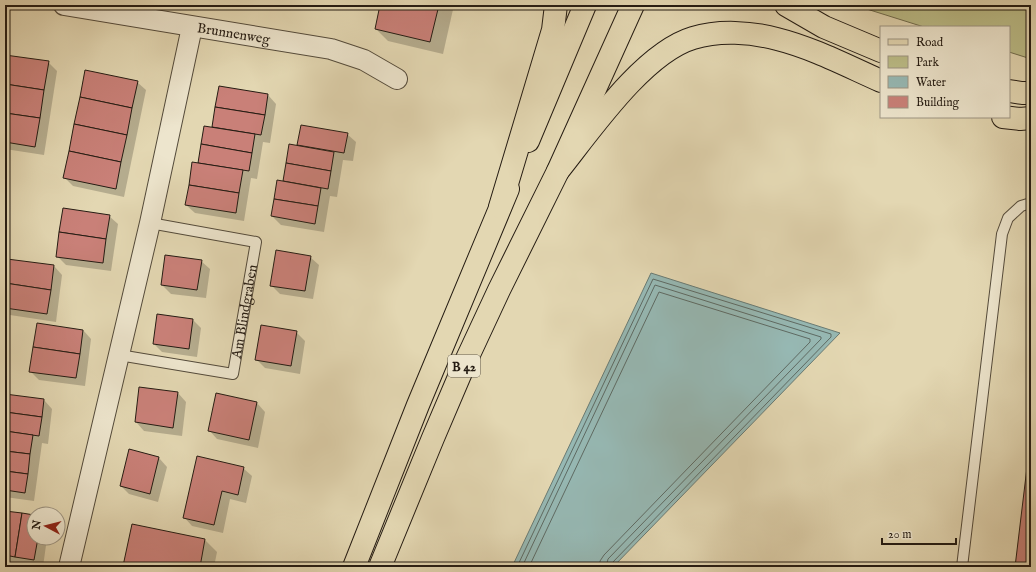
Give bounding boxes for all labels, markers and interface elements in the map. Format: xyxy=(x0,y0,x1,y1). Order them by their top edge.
street label: Brunnenweg xyxy=(196,19,272,49)
legend xyxy=(880,26,1010,118)
text: Road xyxy=(916,35,944,50)
text: Park xyxy=(916,55,939,70)
text: Water xyxy=(916,75,947,90)
text: Building xyxy=(916,95,960,110)
street label: Am Blindgraben xyxy=(228,263,262,361)
road number: B 42 xyxy=(448,355,480,377)
north arrow xyxy=(26,506,66,546)
text: N xyxy=(29,519,45,531)
scale bar xyxy=(882,520,956,546)
text: 20 m xyxy=(888,527,911,542)

